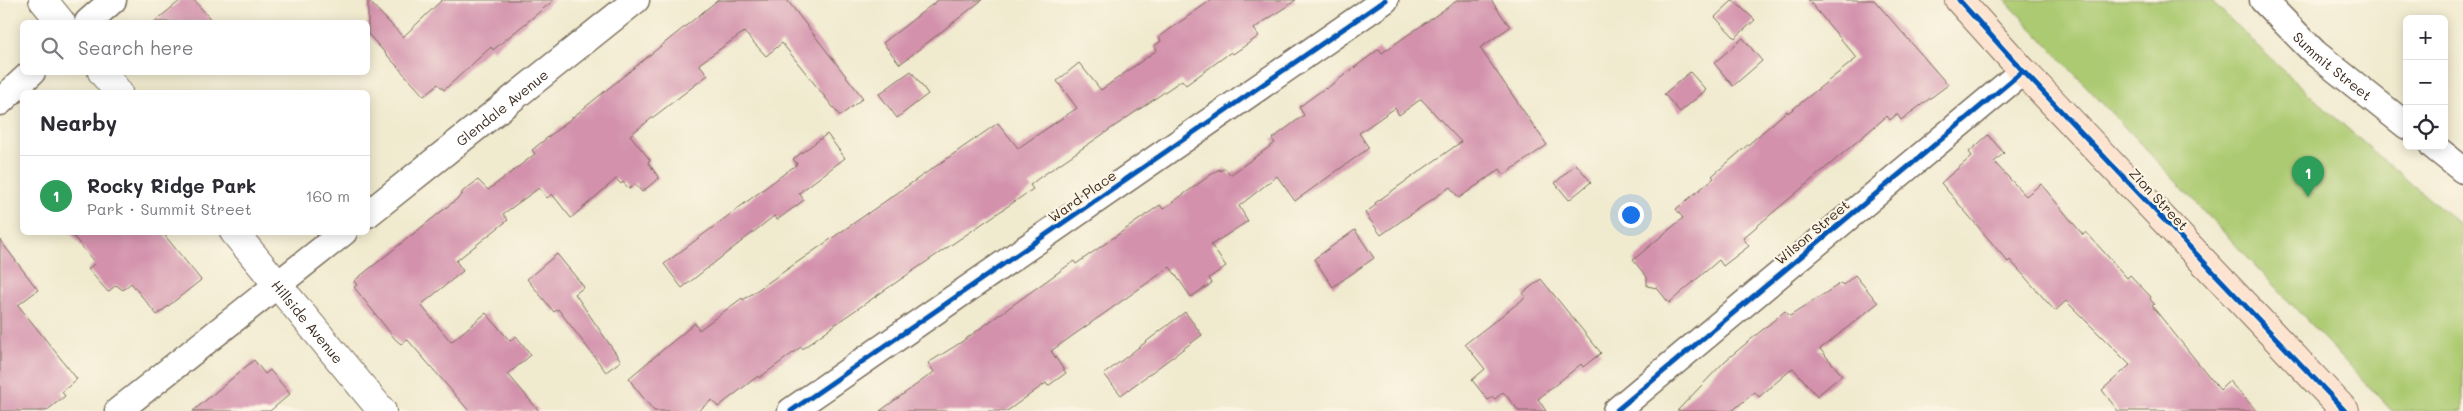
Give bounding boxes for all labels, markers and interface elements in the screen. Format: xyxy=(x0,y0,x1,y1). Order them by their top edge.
map controls xyxy=(2403,15,2448,150)
button: + xyxy=(2403,15,2448,60)
search box xyxy=(20,20,370,75)
street label: Summit Street xyxy=(2289,27,2376,104)
icon: search xyxy=(38,34,66,62)
text: Search here xyxy=(78,35,194,60)
button: − xyxy=(2403,60,2448,105)
street label: Glendale Avenue xyxy=(452,65,552,150)
button: locate xyxy=(2403,105,2448,150)
text: Nearby xyxy=(40,109,117,136)
pin: 1 xyxy=(2292,156,2324,197)
street label: Zion Street xyxy=(2125,164,2193,234)
street label: Ward Place xyxy=(1044,166,1120,226)
text: Rocky Ridge Park xyxy=(87,173,256,198)
text: 1 xyxy=(52,185,60,206)
text: 160 m xyxy=(305,185,350,206)
street label: Wilson Street xyxy=(1771,195,1853,269)
text: Park · Summit Street xyxy=(87,198,252,219)
your location xyxy=(1618,202,1644,228)
street label: Hillside Avenue xyxy=(268,276,348,367)

